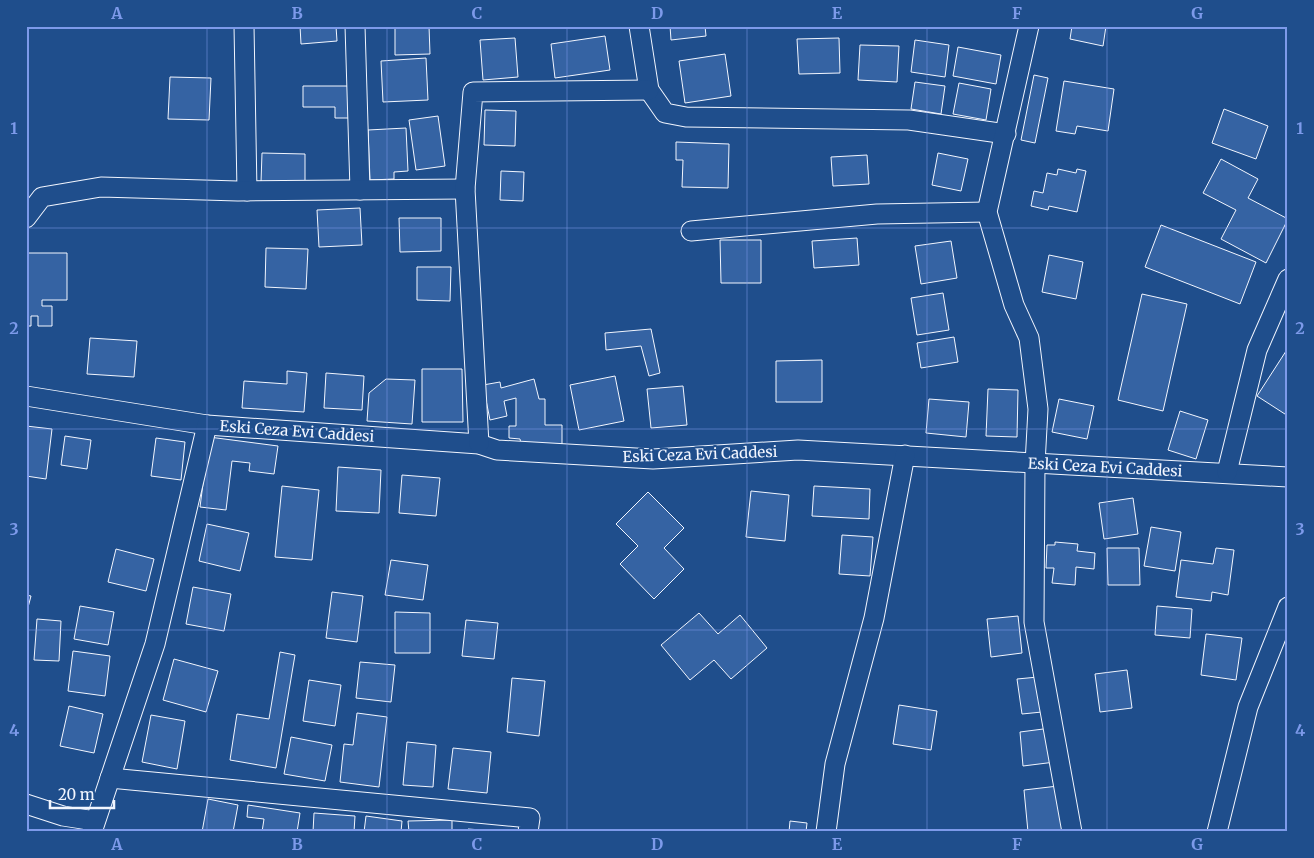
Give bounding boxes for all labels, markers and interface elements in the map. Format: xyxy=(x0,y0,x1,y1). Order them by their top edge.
text: A xyxy=(110,3,123,23)
text: B xyxy=(291,3,303,23)
text: C xyxy=(472,3,482,23)
text: D xyxy=(651,3,663,23)
text: E xyxy=(832,3,843,23)
text: F xyxy=(1012,3,1022,23)
text: G xyxy=(1191,3,1203,23)
text: 1 xyxy=(10,118,18,138)
text: 1 xyxy=(1296,118,1304,138)
text: 2 xyxy=(9,318,19,338)
text: 2 xyxy=(1295,318,1305,338)
street label: Eski Ceza Evi Caddesi xyxy=(219,416,375,446)
street label: Eski Ceza Evi Caddesi xyxy=(622,442,778,466)
street label: Eski Ceza Evi Caddesi xyxy=(1027,453,1183,481)
text: 3 xyxy=(9,519,19,539)
text: 3 xyxy=(1295,519,1305,539)
text: 4 xyxy=(9,720,19,740)
text: 4 xyxy=(1295,720,1305,740)
scale bar xyxy=(50,778,114,810)
text: 20 m xyxy=(58,785,95,804)
text: A xyxy=(110,834,123,854)
text: B xyxy=(291,834,303,854)
text: C xyxy=(472,834,482,854)
text: D xyxy=(651,834,663,854)
text: E xyxy=(832,834,843,854)
text: F xyxy=(1012,834,1022,854)
text: G xyxy=(1191,834,1203,854)

